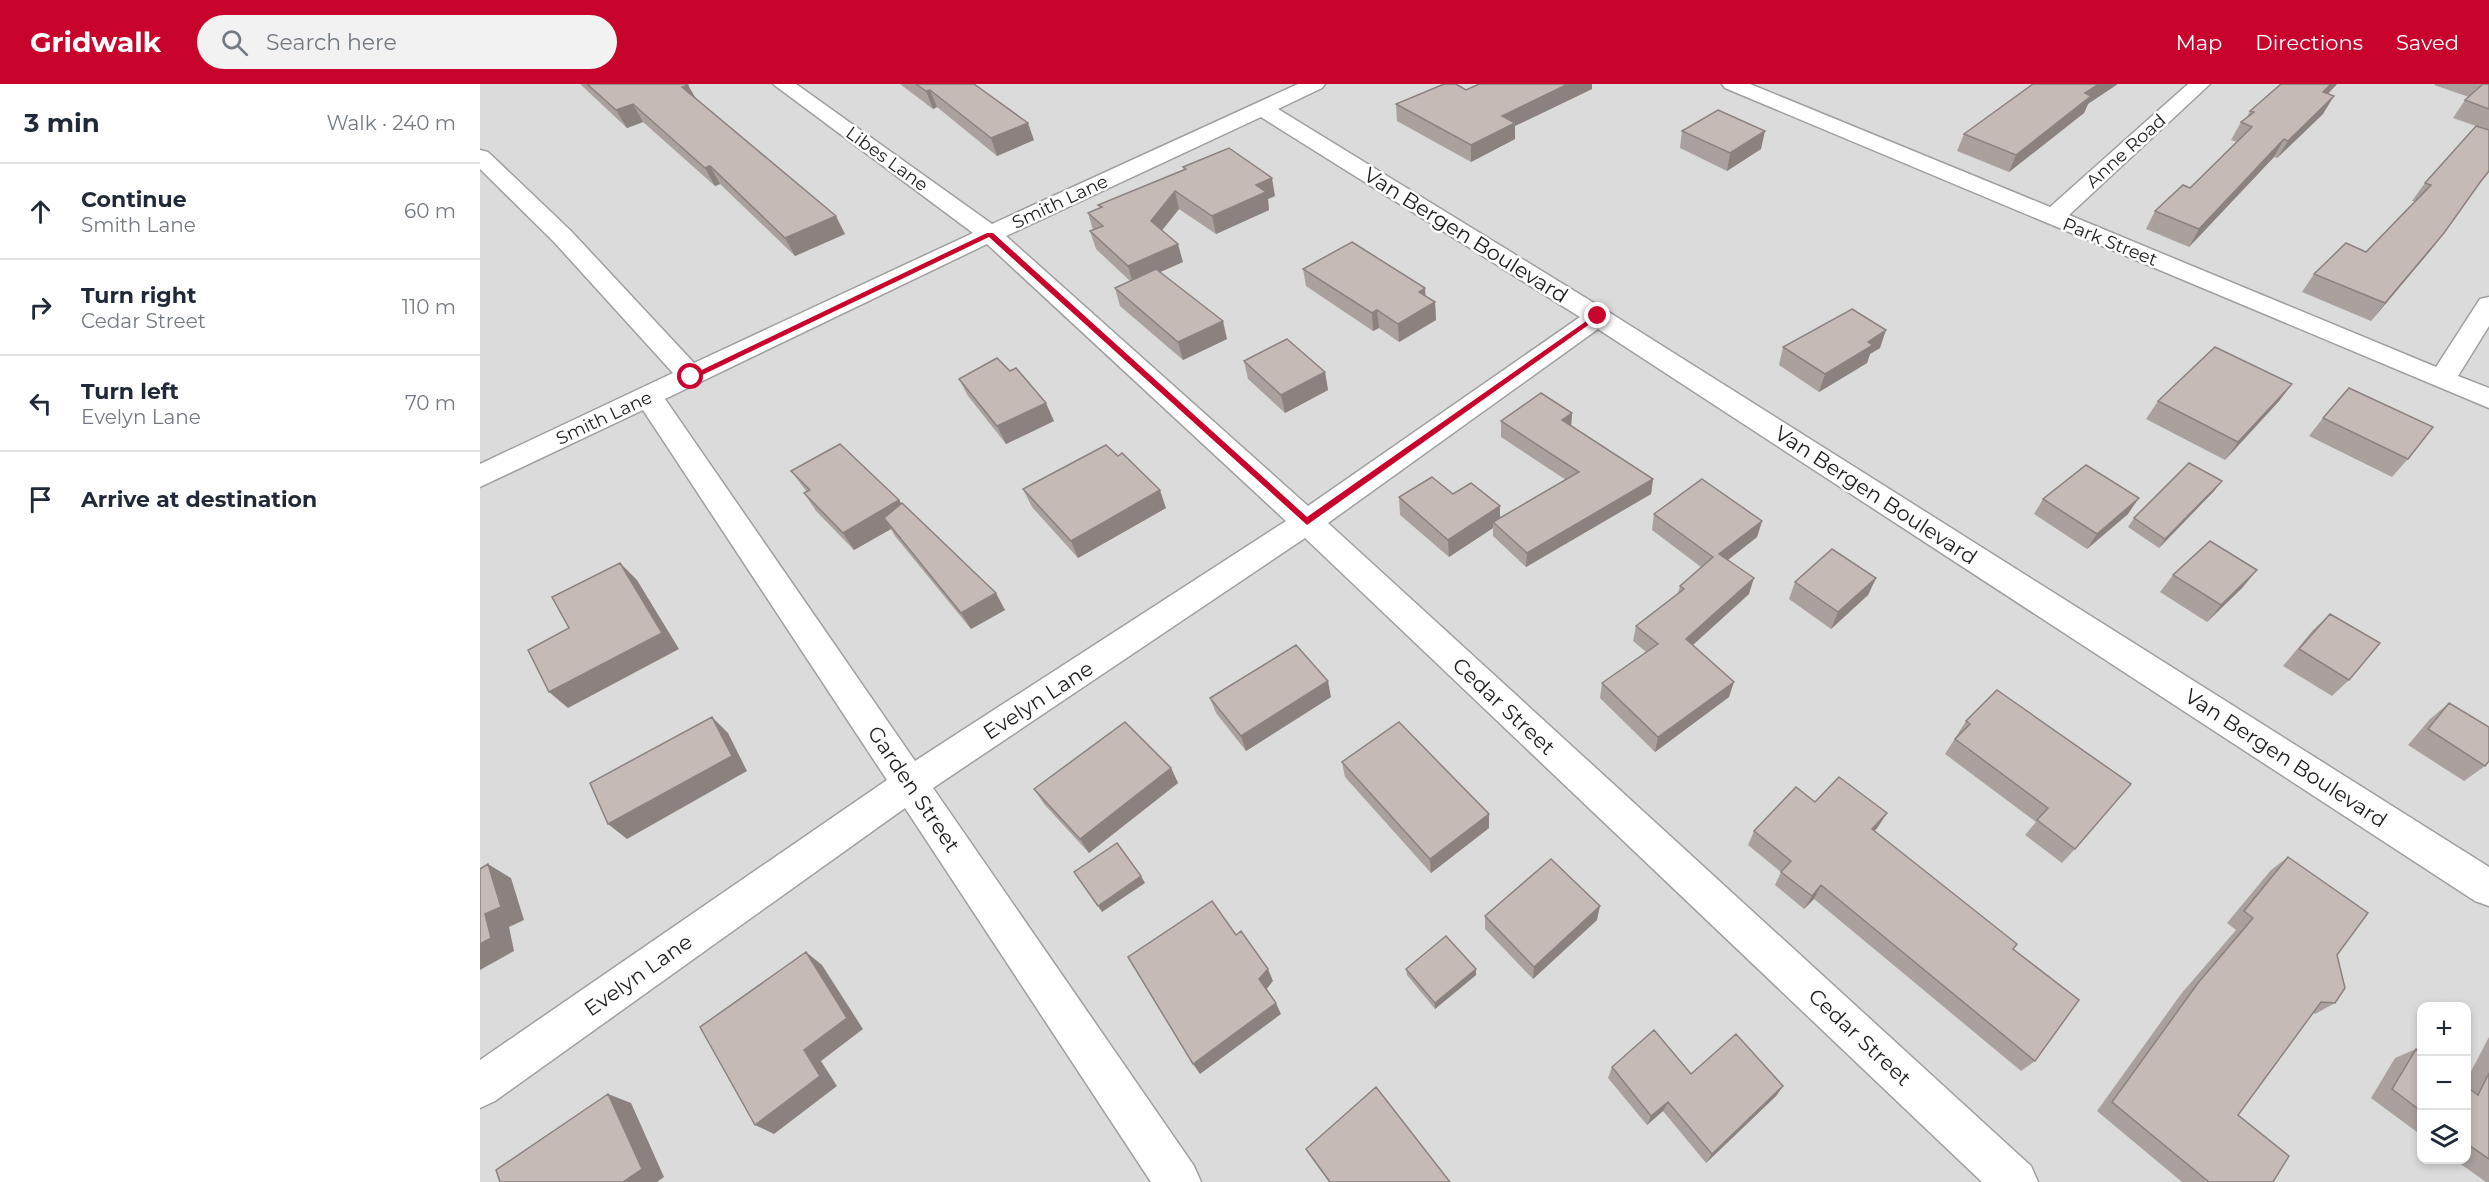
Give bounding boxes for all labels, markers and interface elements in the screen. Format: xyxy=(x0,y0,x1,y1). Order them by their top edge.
search box xyxy=(197,15,617,69)
text: Gridwalk xyxy=(30,25,161,59)
icon: search xyxy=(218,26,251,59)
text: Search here xyxy=(266,29,397,56)
text: Map xyxy=(2176,30,2222,55)
text: Directions xyxy=(2255,30,2363,55)
text: Saved xyxy=(2396,30,2459,55)
text: 3 min xyxy=(24,107,100,139)
street label: Anne Road xyxy=(2082,109,2170,193)
text: Walk · 240 m xyxy=(326,111,456,135)
street label: Libes Lane xyxy=(842,122,933,196)
street label: Van Bergen Boulevard xyxy=(1359,162,1573,308)
street label: Smith Lane xyxy=(1009,170,1112,234)
text: Continue xyxy=(81,186,187,213)
icon: ahead xyxy=(24,195,57,228)
text: 60 m xyxy=(404,199,456,223)
text: Smith Lane xyxy=(81,213,196,237)
street label: Park Street xyxy=(2059,213,2161,271)
text: Turn right xyxy=(81,282,196,309)
icon: right xyxy=(24,291,57,324)
text: 110 m xyxy=(402,295,456,319)
route end xyxy=(1584,302,1610,328)
text: Cedar Street xyxy=(81,309,206,333)
route start xyxy=(677,363,703,389)
text: Turn left xyxy=(81,378,179,405)
street label: Smith Lane xyxy=(553,386,656,450)
icon: left xyxy=(24,387,57,420)
text: 70 m xyxy=(405,391,456,415)
text: Evelyn Lane xyxy=(81,405,201,429)
street label: Van Bergen Boulevard xyxy=(1770,420,1982,570)
icon: arrive xyxy=(24,483,57,516)
text: Arrive at destination xyxy=(81,486,317,513)
street label: Cedar Street xyxy=(1448,652,1560,760)
street label: Evelyn Lane xyxy=(978,655,1098,745)
street label: Van Bergen Boulevard xyxy=(2180,683,2392,833)
street label: Garden Street xyxy=(863,721,965,857)
street label: Evelyn Lane xyxy=(579,929,697,1021)
street label: Cedar Street xyxy=(1804,983,1916,1091)
map controls xyxy=(2417,1002,2471,1164)
button: + xyxy=(2417,1002,2471,1056)
button: − xyxy=(2417,1056,2471,1110)
button: layers xyxy=(2417,1110,2471,1164)

